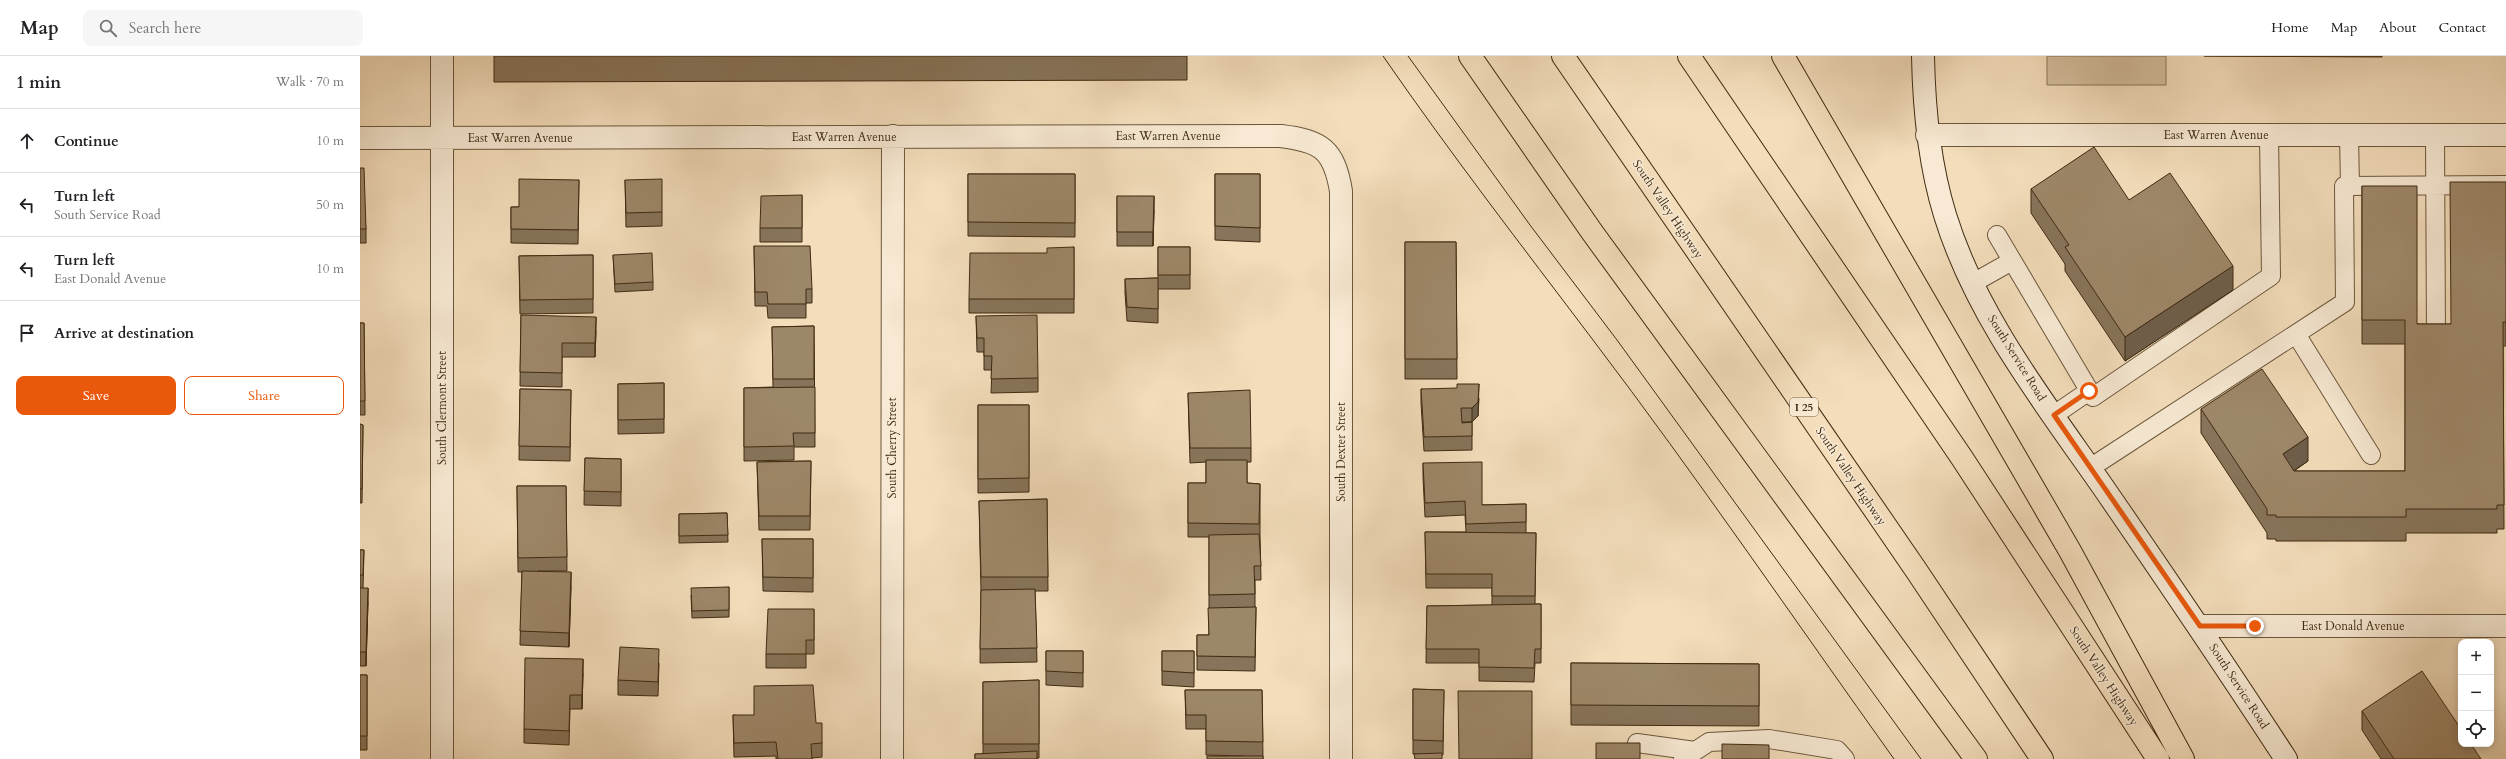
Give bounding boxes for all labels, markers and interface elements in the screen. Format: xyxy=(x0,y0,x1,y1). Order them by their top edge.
search box xyxy=(83,10,363,46)
text: Map xyxy=(20,15,59,41)
icon: search xyxy=(97,17,119,39)
text: Search here xyxy=(129,18,201,38)
text: Home xyxy=(2271,18,2309,37)
text: Map xyxy=(2331,18,2357,37)
text: About xyxy=(2379,18,2416,37)
text: Contact xyxy=(2438,18,2486,37)
text: 1 min xyxy=(16,71,61,94)
text: Walk · 70 m xyxy=(276,73,344,91)
street label: East Warren Avenue xyxy=(2163,127,2269,143)
street label: East Warren Avenue xyxy=(1115,128,1221,144)
street label: East Warren Avenue xyxy=(791,129,897,145)
icon: ahead xyxy=(16,130,38,152)
street label: East Warren Avenue xyxy=(467,130,573,146)
text: Continue xyxy=(54,131,119,151)
text: 10 m xyxy=(316,132,344,150)
street label: South Valley Highway xyxy=(1629,157,1707,262)
text: Turn left xyxy=(54,186,115,206)
icon: left xyxy=(16,194,38,216)
text: 50 m xyxy=(316,196,344,214)
text: South Service Road xyxy=(54,206,161,224)
text: Turn left xyxy=(54,250,115,270)
icon: left xyxy=(16,258,38,280)
text: 10 m xyxy=(316,260,344,278)
text: East Donald Avenue xyxy=(54,270,166,288)
street label: South Service Road xyxy=(1984,312,2050,405)
icon: arrive xyxy=(16,322,38,344)
text: Arrive at destination xyxy=(54,323,194,343)
street label: South Clermont Street xyxy=(434,351,450,465)
button: Save xyxy=(16,376,176,415)
button: Share xyxy=(184,376,344,415)
route start xyxy=(2080,382,2098,400)
street label: South Cherry Street xyxy=(884,397,900,499)
road number: I 25 xyxy=(1790,398,1818,416)
street label: South Dexter Street xyxy=(1333,402,1349,502)
street label: South Valley Highway xyxy=(1812,424,1890,529)
route end xyxy=(2246,617,2264,635)
street label: East Donald Avenue xyxy=(2301,618,2405,634)
street label: South Valley Highway xyxy=(2066,623,2143,729)
map controls xyxy=(2458,639,2494,747)
button: + xyxy=(2458,639,2494,675)
street label: South Service Road xyxy=(2205,640,2273,732)
button: − xyxy=(2458,675,2494,711)
button: locate xyxy=(2458,711,2494,747)

